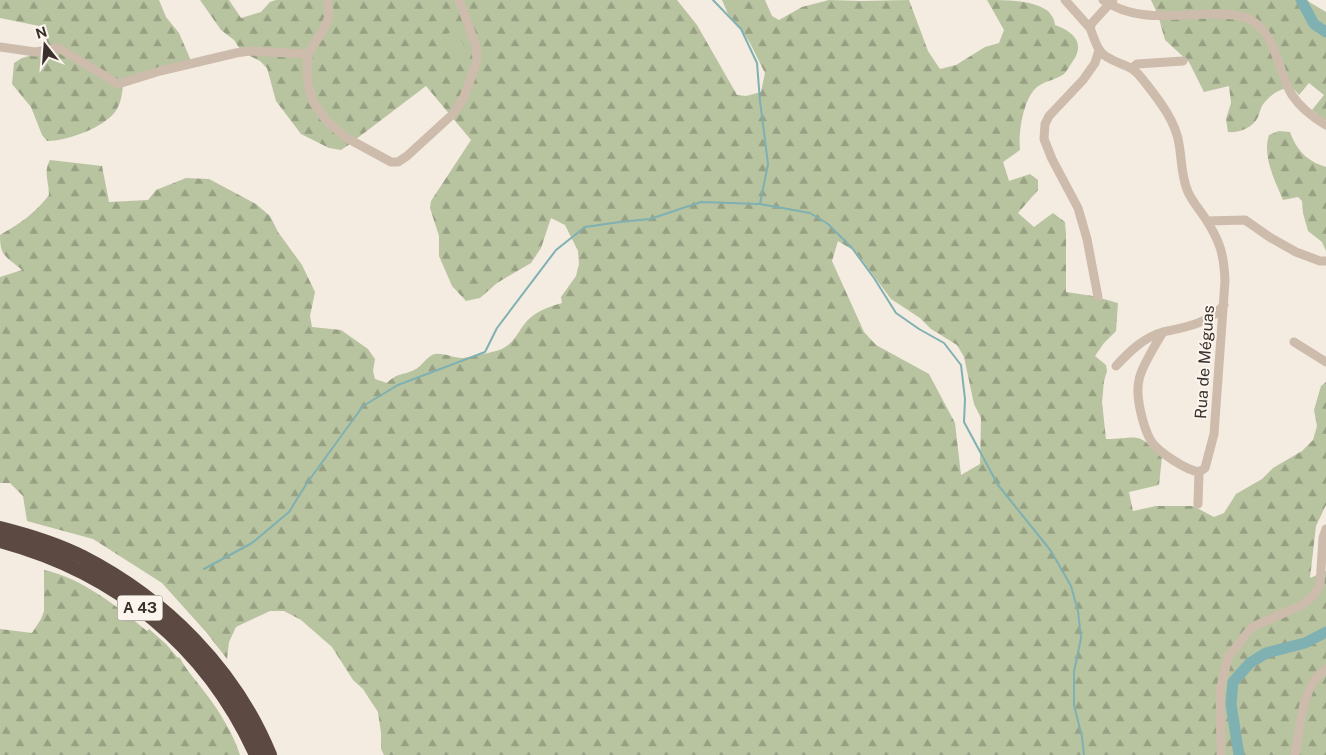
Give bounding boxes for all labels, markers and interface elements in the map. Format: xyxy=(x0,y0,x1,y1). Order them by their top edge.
north arrow xyxy=(20,20,70,70)
text: N xyxy=(34,23,49,42)
street label: Rua de Méguas xyxy=(1191,305,1218,419)
road number: A 43 xyxy=(118,596,162,620)

